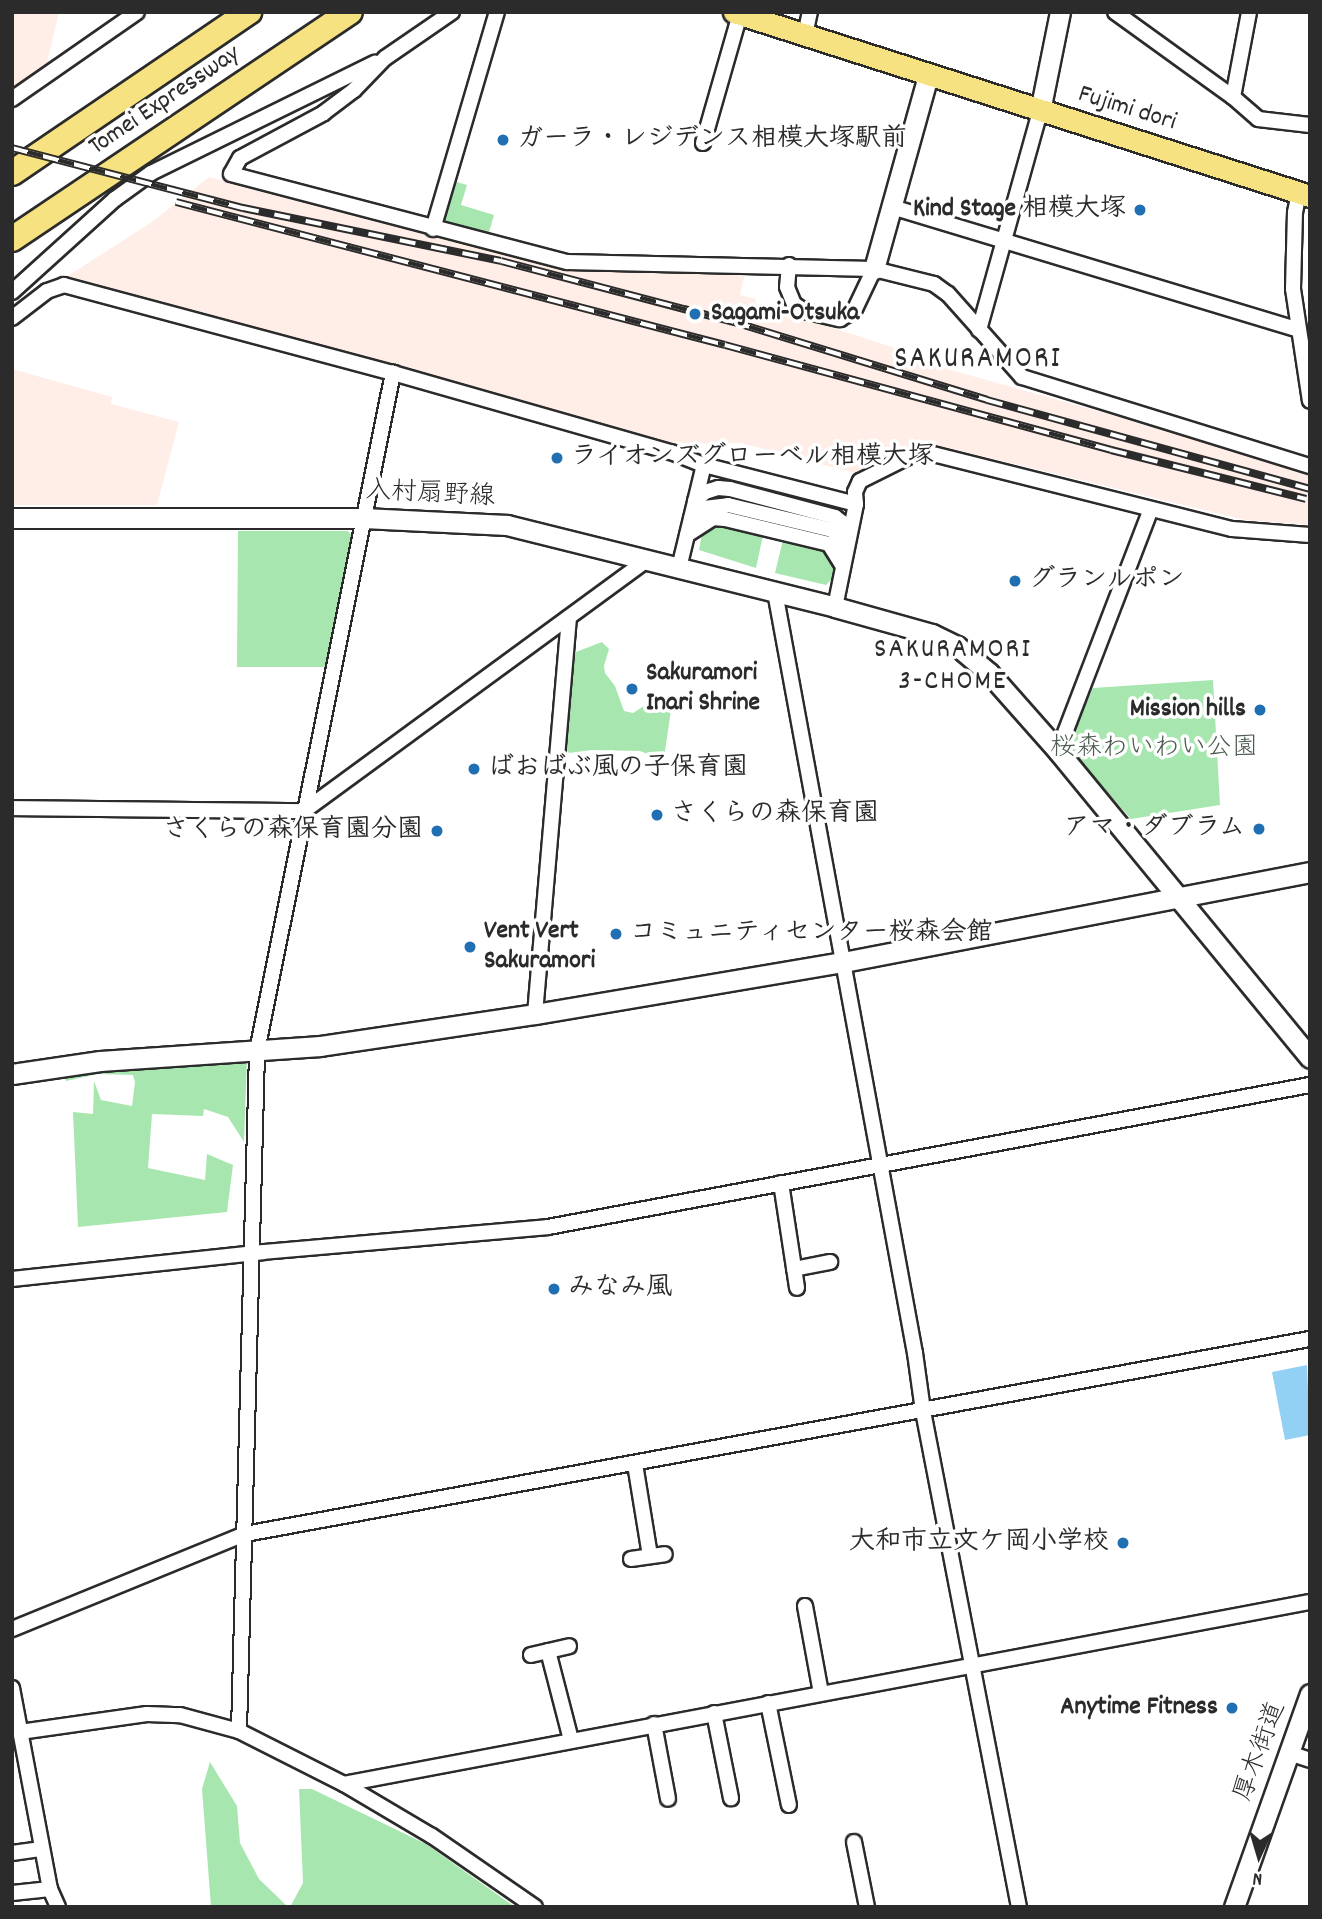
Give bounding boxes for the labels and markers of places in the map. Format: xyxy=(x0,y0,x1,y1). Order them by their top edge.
place label: ガーラ・レジデンス相模大塚駅前 xyxy=(517,124,907,156)
marker: ガーラ・レジデンス相模大塚駅前 xyxy=(495,132,511,148)
place label: Kind Stage 相模大塚 xyxy=(913,194,1126,226)
marker: Kind Stage 相模大塚 xyxy=(1132,202,1148,218)
place label: Sagami-Otsuka xyxy=(711,298,859,330)
marker: Sagami-Otsuka xyxy=(685,304,705,324)
place label: ライオンズグローベル相模大塚 xyxy=(571,442,935,474)
marker: ライオンズグローベル相模大塚 xyxy=(549,450,565,466)
place label: グランルポン xyxy=(1029,565,1185,597)
marker: グランルポン xyxy=(1007,573,1023,589)
place label: Sakuramori Inari Shrine xyxy=(646,658,760,720)
marker: Sakuramori Inari Shrine xyxy=(624,681,640,697)
place label: Mission hills xyxy=(1130,694,1246,726)
marker: Mission hills xyxy=(1252,702,1268,718)
place label: ばおばぶ風の子保育園 xyxy=(488,753,748,785)
marker: ばおばぶ風の子保育園 xyxy=(466,761,482,777)
place label: さくらの森保育園 xyxy=(671,799,879,831)
marker: さくらの森保育園 xyxy=(649,807,665,823)
place label: アマ・ダブラム xyxy=(1063,813,1245,845)
place label: さくらの森保育園分園 xyxy=(163,815,423,847)
marker: アマ・ダブラム xyxy=(1251,821,1267,837)
marker: さくらの森保育園分園 xyxy=(429,823,445,839)
place label: Vent Vert Sakuramori xyxy=(484,916,595,978)
place label: コミュニティセンター桜森会館 xyxy=(630,918,994,950)
marker: コミュニティセンター桜森会館 xyxy=(608,926,624,942)
marker: Vent Vert Sakuramori xyxy=(462,939,478,955)
place label: みなみ風 xyxy=(568,1273,672,1305)
marker: みなみ風 xyxy=(546,1281,562,1297)
place label: 大和市立文ケ岡小学校 xyxy=(849,1527,1109,1559)
marker: 大和市立文ケ岡小学校 xyxy=(1115,1535,1131,1551)
place label: Anytime Fitness xyxy=(1060,1692,1218,1724)
marker: Anytime Fitness xyxy=(1224,1700,1240,1716)

